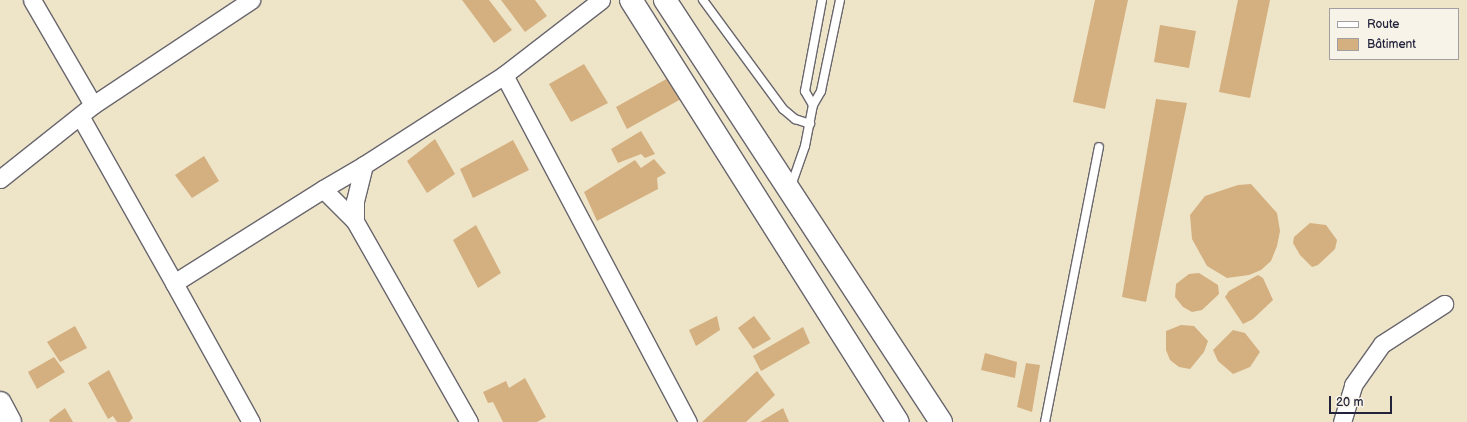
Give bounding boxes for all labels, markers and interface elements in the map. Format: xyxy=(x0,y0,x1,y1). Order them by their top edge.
legend xyxy=(1329,8,1459,60)
text: Route xyxy=(1367,17,1399,32)
text: Bâtiment xyxy=(1367,37,1416,52)
scale bar xyxy=(1331,388,1394,414)
text: 20 m xyxy=(1336,395,1363,410)

